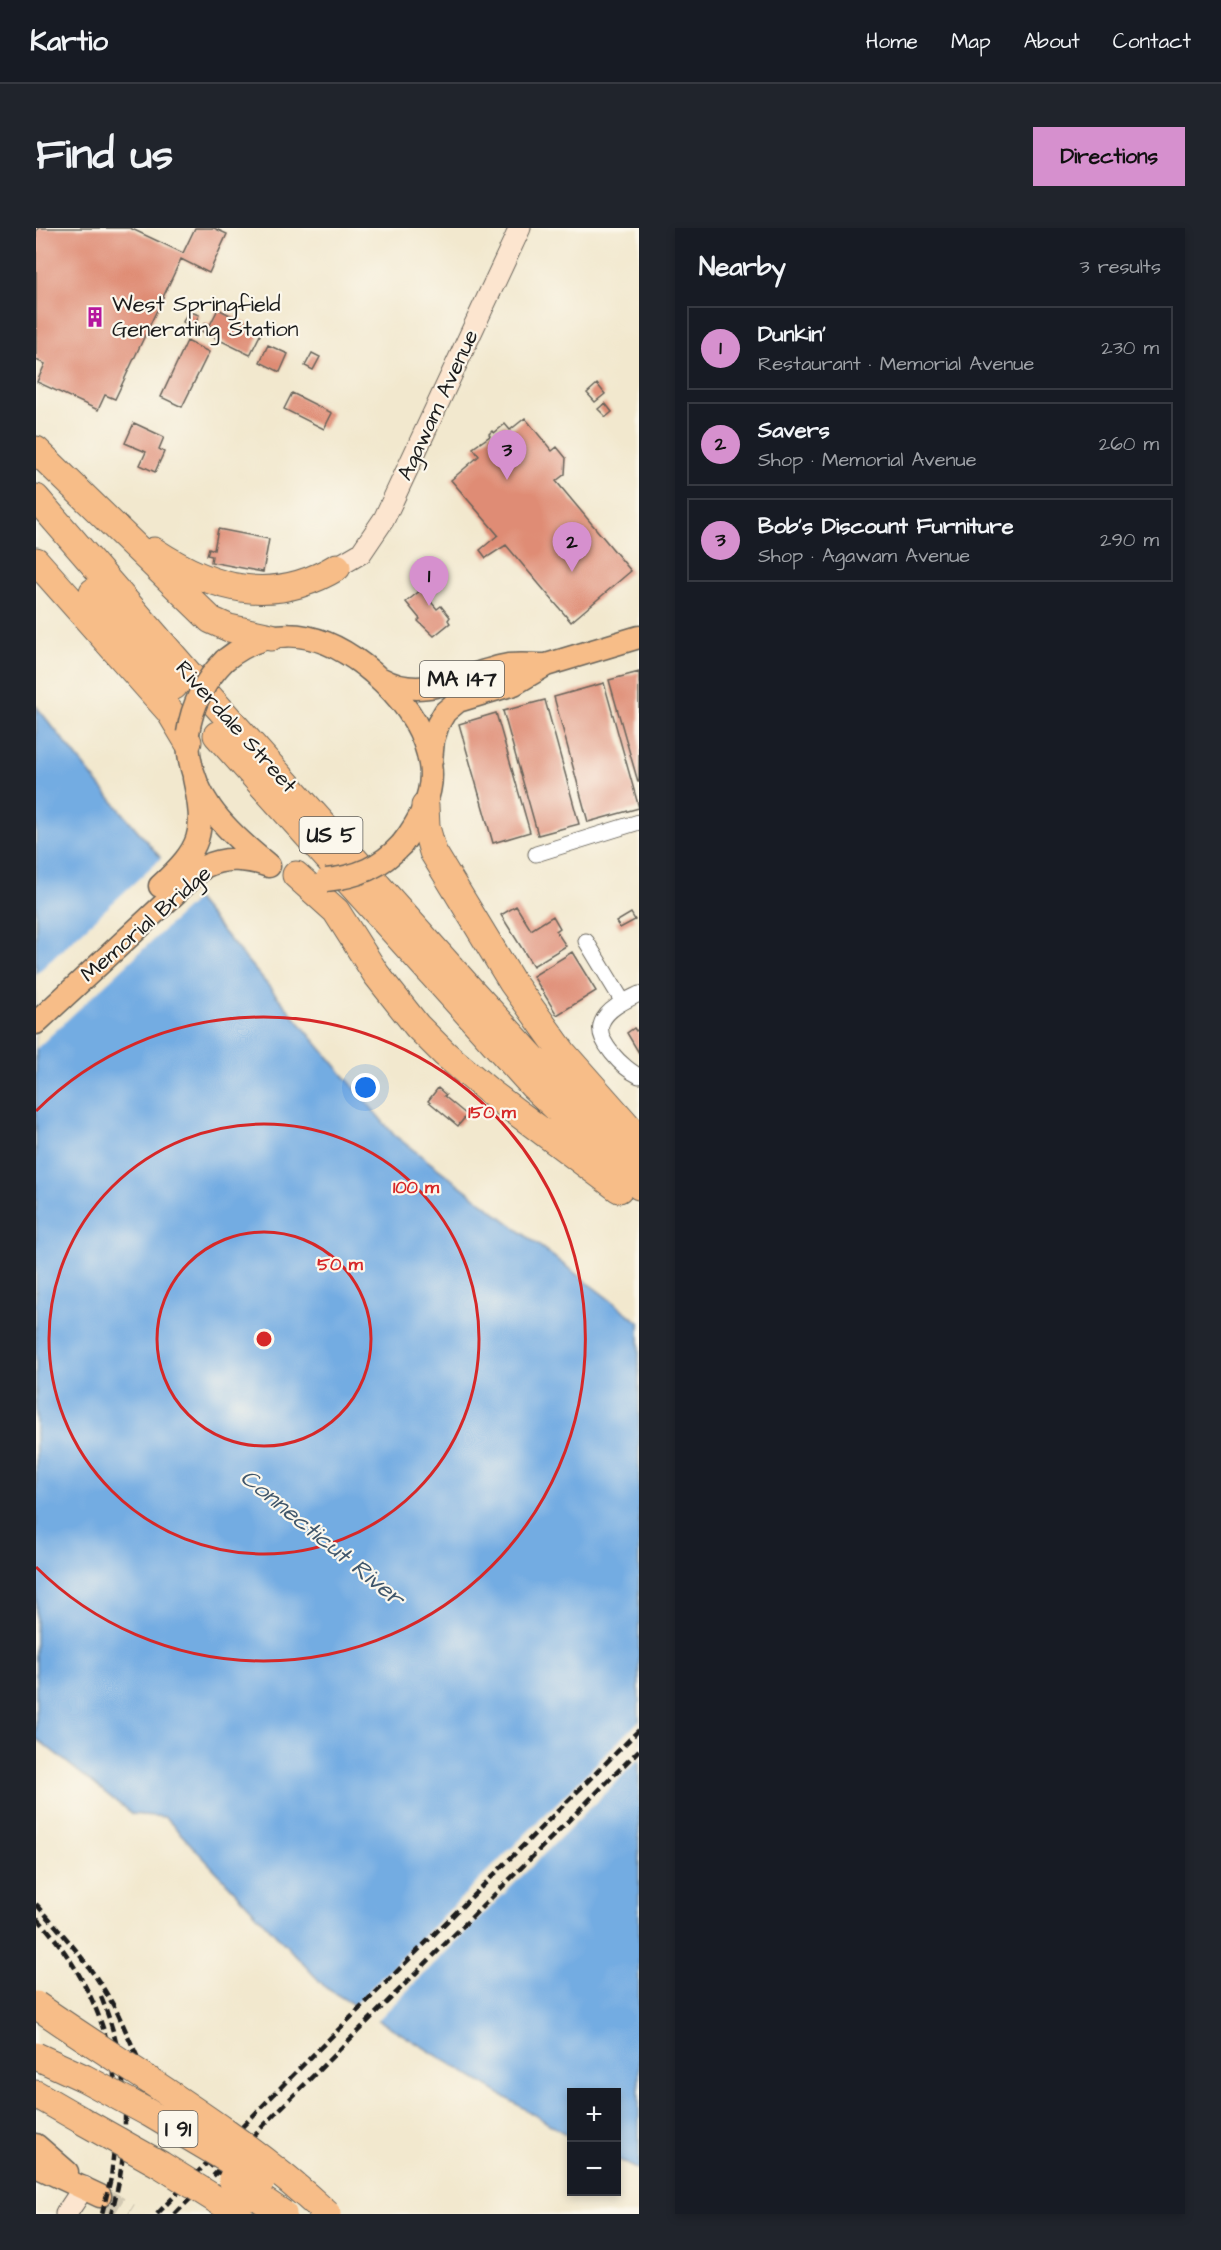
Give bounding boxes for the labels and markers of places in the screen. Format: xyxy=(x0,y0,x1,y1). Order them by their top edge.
place label: West Springfield Generating Station xyxy=(112,289,299,346)
building icon: West Springfield Generating Station xyxy=(83,305,107,329)
pin: 3 xyxy=(488,430,526,480)
pin: 2 xyxy=(552,522,592,572)
pin: 1 xyxy=(410,556,448,606)
centre of rings xyxy=(254,1329,274,1349)

